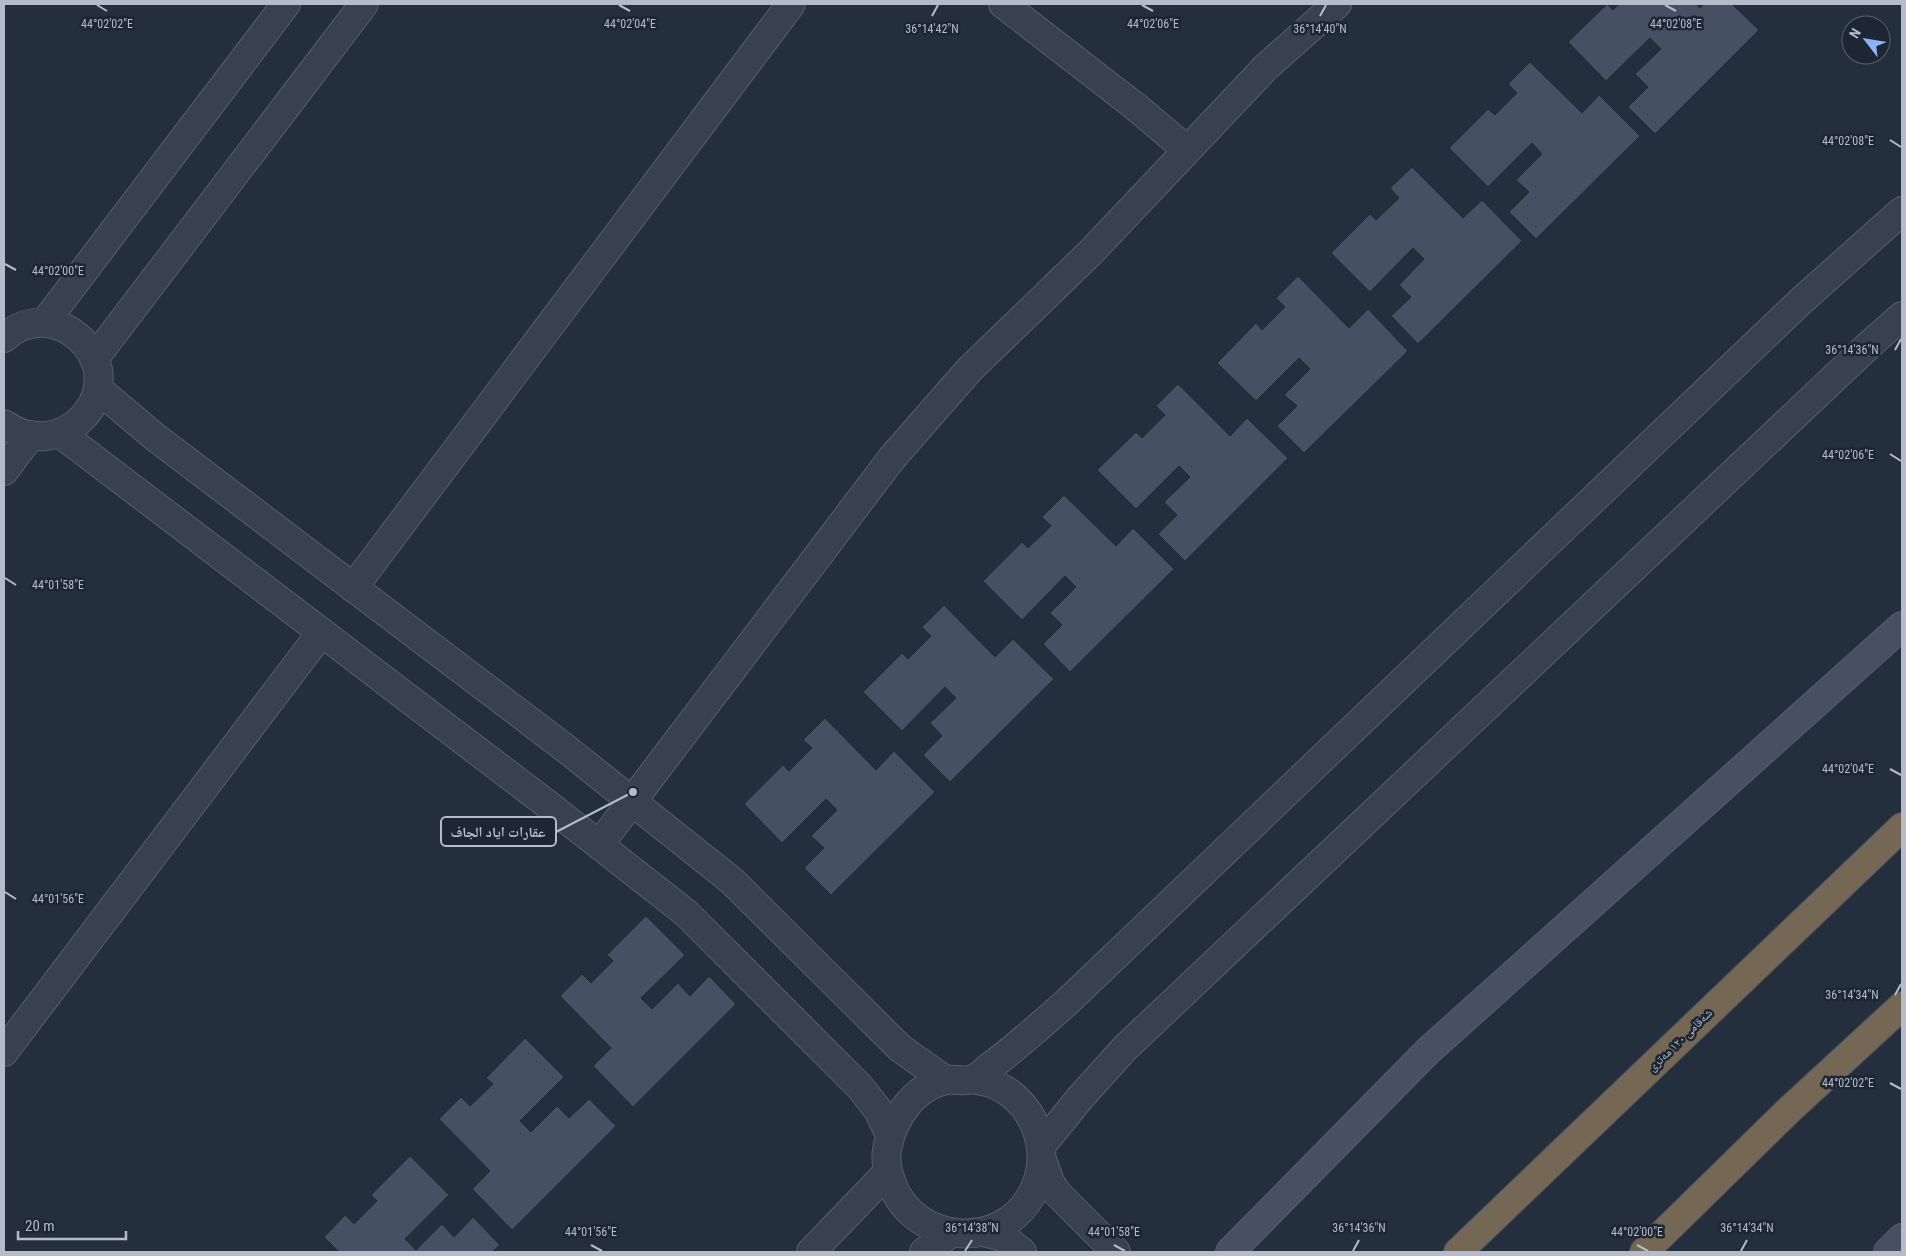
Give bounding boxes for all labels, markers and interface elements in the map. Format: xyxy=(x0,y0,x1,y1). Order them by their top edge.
north arrow xyxy=(1841,15,1891,65)
text: 44°02'02"E xyxy=(81,17,133,31)
text: 44°02'04"E xyxy=(604,17,656,31)
text: 44°02'06"E xyxy=(1127,17,1179,31)
text: 44°02'08"E xyxy=(1650,17,1702,31)
text: 36°14'42"N xyxy=(905,22,959,36)
text: 36°14'40"N xyxy=(1293,22,1347,36)
text: N xyxy=(1846,26,1864,41)
text: 44°02'08"E xyxy=(1822,134,1874,148)
text: 44°02'00"E xyxy=(32,264,84,278)
text: 36°14'36"N xyxy=(1825,343,1879,357)
text: 44°02'06"E xyxy=(1822,448,1874,462)
text: 44°01'58"E xyxy=(32,578,84,592)
text: 44°02'04"E xyxy=(1822,762,1874,776)
callout: عقارات اياد الجاف xyxy=(441,817,556,846)
text: عقارات اياد الجاف xyxy=(450,824,546,840)
text: 44°01'56"E xyxy=(32,892,84,906)
text: 36°14'34"N xyxy=(1825,988,1879,1002)
street label: شەقامی ١٢٠ مەتری xyxy=(1645,1006,1715,1074)
text: 44°02'02"E xyxy=(1822,1076,1874,1090)
scale bar xyxy=(18,1208,125,1240)
text: 20 m xyxy=(25,1217,55,1235)
text: 36°14'38"N xyxy=(945,1221,999,1235)
text: 36°14'36"N xyxy=(1332,1221,1386,1235)
text: 36°14'34"N xyxy=(1720,1221,1774,1235)
text: 44°01'56"E xyxy=(565,1225,617,1239)
text: 44°01'58"E xyxy=(1088,1225,1140,1239)
text: 44°02'00"E xyxy=(1611,1225,1663,1239)

